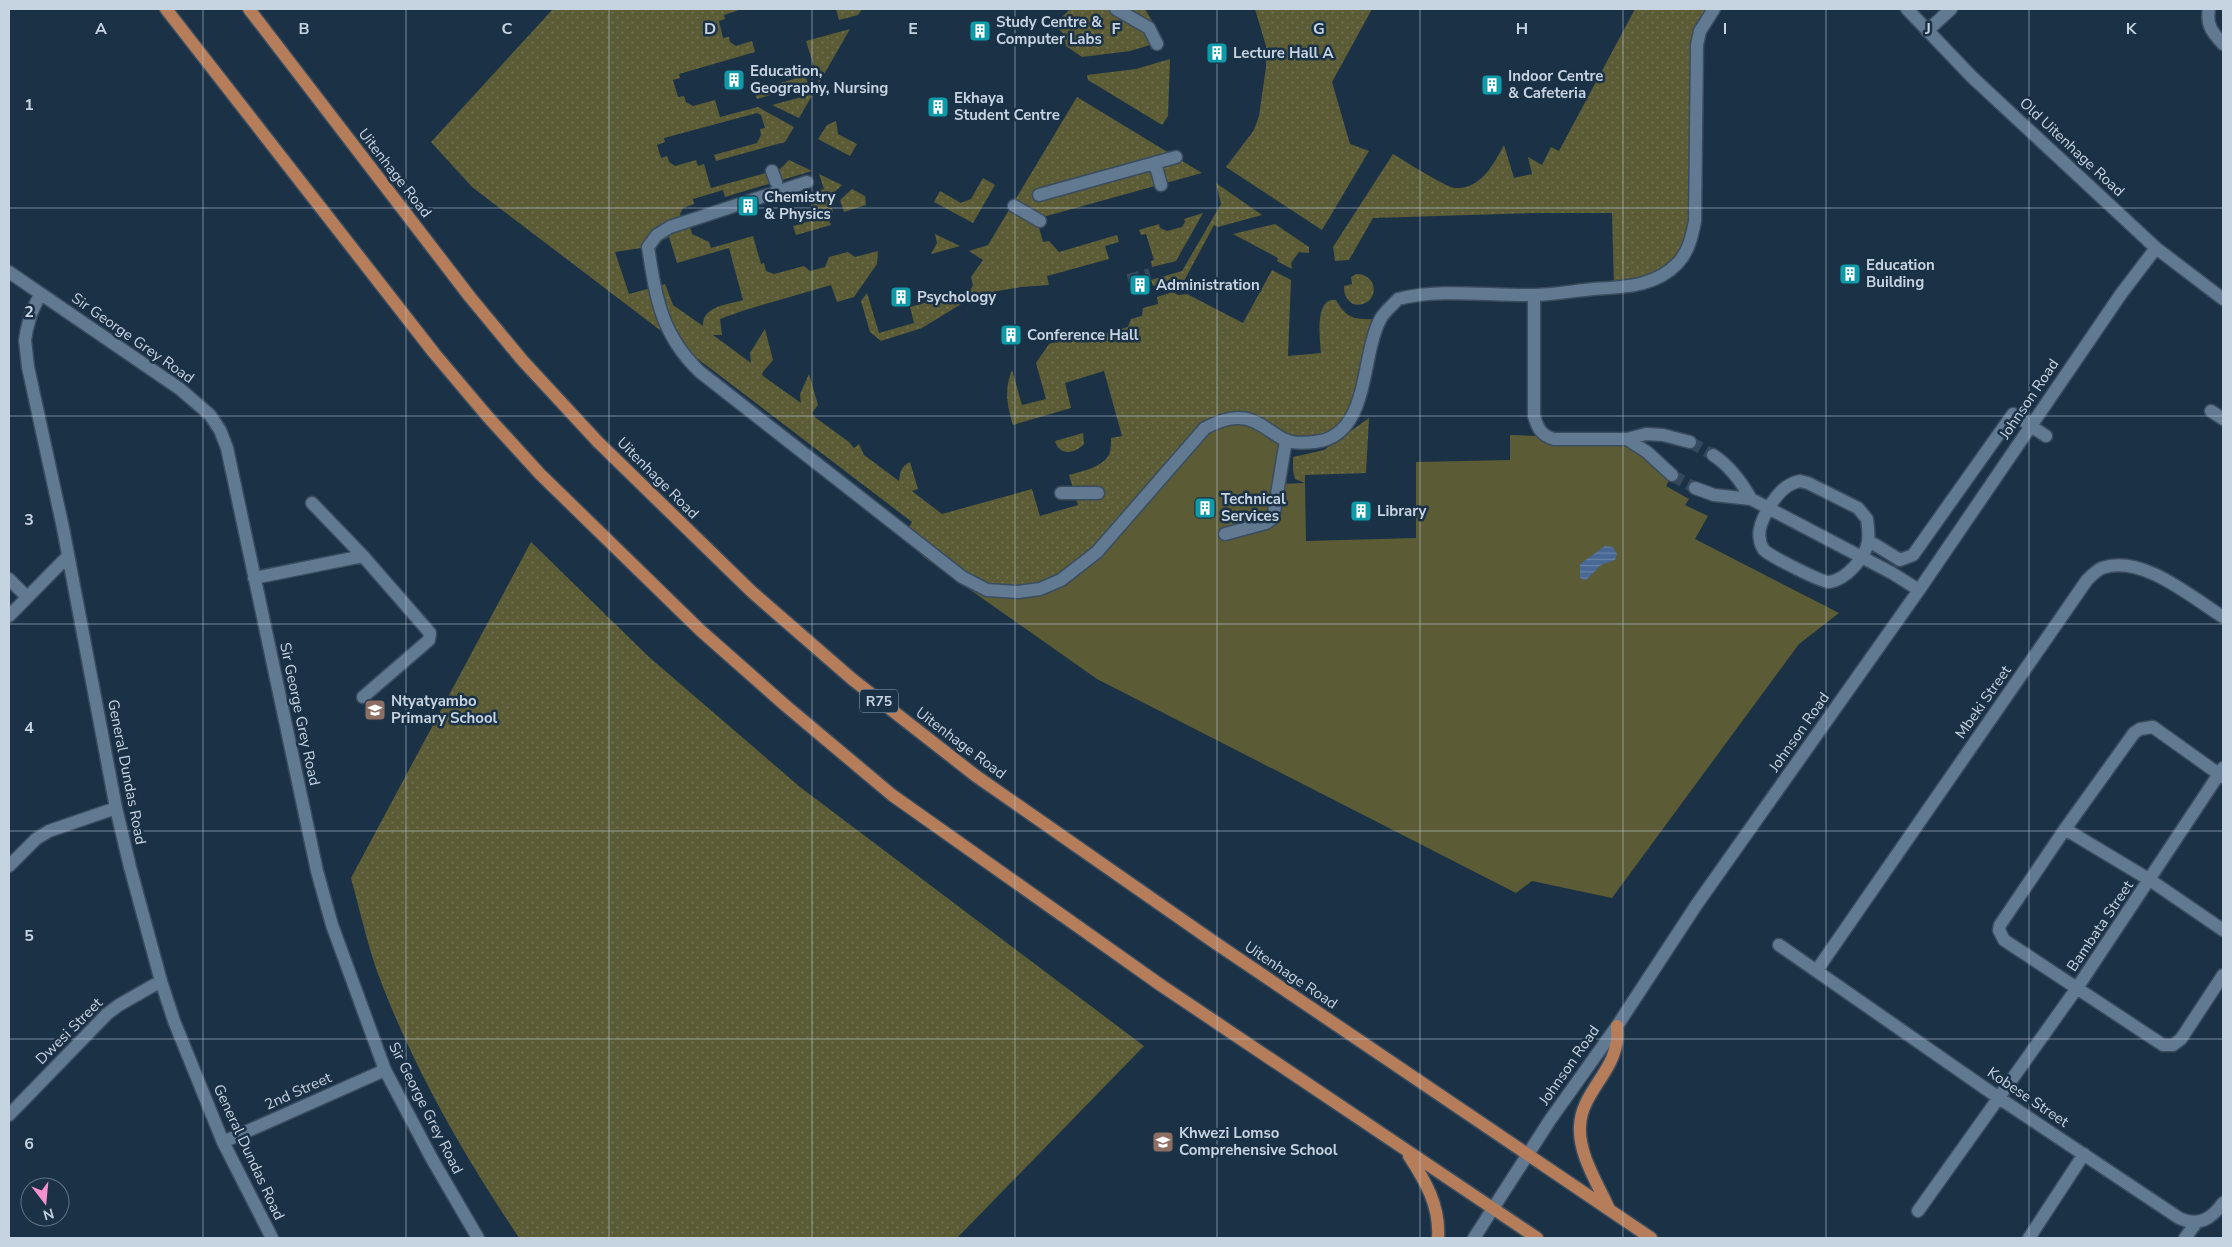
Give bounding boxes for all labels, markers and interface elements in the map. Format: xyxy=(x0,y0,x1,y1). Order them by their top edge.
place label: Study Centre & Computer Labs xyxy=(996,12,1103,49)
text: A xyxy=(95,18,107,40)
text: B xyxy=(298,18,310,40)
text: C xyxy=(502,18,513,40)
text: D xyxy=(704,18,716,40)
text: E xyxy=(908,18,918,40)
text: F xyxy=(1112,18,1121,40)
text: G xyxy=(1313,18,1325,40)
text: H xyxy=(1516,18,1528,40)
text: I xyxy=(1723,18,1727,40)
text: J xyxy=(1924,18,1931,40)
text: K xyxy=(2126,18,2138,40)
building icon: Study Centre & Computer Labs xyxy=(968,19,992,43)
building icon: Lecture Hall A xyxy=(1205,41,1229,65)
place label: Lecture Hall A xyxy=(1233,43,1334,63)
place label: Education, Geography, Nursing xyxy=(750,61,888,98)
place label: Indoor Centre & Cafeteria xyxy=(1508,66,1603,103)
building icon: Education, Geography, Nursing xyxy=(722,68,746,92)
building icon: Indoor Centre & Cafeteria xyxy=(1480,73,1504,97)
place label: Ekhaya Student Centre xyxy=(954,88,1060,125)
street label: Old Uitenhage Road xyxy=(2015,93,2129,201)
text: 1 xyxy=(24,94,34,116)
building icon: Ekhaya Student Centre xyxy=(926,95,950,119)
street label: Uitenhage Road xyxy=(354,124,436,222)
place label: Chemistry & Physics xyxy=(764,187,835,224)
building icon: Chemistry & Physics xyxy=(736,194,760,218)
place label: Education Building xyxy=(1866,255,1935,292)
building icon: Education Building xyxy=(1838,262,1862,286)
building icon: Administration xyxy=(1128,273,1152,297)
place label: Administration xyxy=(1156,275,1260,295)
building icon: Psychology xyxy=(889,285,913,309)
place label: Psychology xyxy=(917,287,996,307)
street label: Sir George Grey Road xyxy=(68,288,198,388)
text: 2 xyxy=(24,301,34,323)
building icon: Conference Hall xyxy=(999,323,1023,347)
place label: Conference Hall xyxy=(1027,325,1139,345)
street label: Johnson Road xyxy=(1994,355,2063,444)
street label: Uitenhage Road xyxy=(613,433,703,523)
place label: Technical Services xyxy=(1221,489,1286,526)
building icon: Technical Services xyxy=(1193,496,1217,520)
building icon: Library xyxy=(1349,499,1373,523)
place label: Library xyxy=(1377,501,1427,521)
text: 3 xyxy=(24,509,34,531)
street label: Sir George Grey Road xyxy=(275,641,325,787)
street label: Mbeki Street xyxy=(1950,661,2016,743)
street label: Johnson Road xyxy=(1764,688,1834,777)
road number: R75 xyxy=(860,689,898,712)
place label: Ntyatyambo Primary School xyxy=(391,691,498,728)
street label: General Dundas Road xyxy=(103,698,151,846)
school or university icon: Ntyatyambo Primary School xyxy=(363,698,387,722)
street label: Uitenhage Road xyxy=(912,702,1010,784)
text: 4 xyxy=(24,717,34,739)
street label: Bambata Street xyxy=(2062,876,2138,975)
text: 5 xyxy=(24,925,34,947)
street label: Uitenhage Road xyxy=(1241,936,1341,1014)
street label: Dwesi Street xyxy=(31,993,107,1069)
street label: Johnson Road xyxy=(1534,1021,1604,1110)
street label: Sir George Grey Road xyxy=(384,1039,468,1177)
street label: Kobese Street xyxy=(1983,1062,2073,1132)
street label: 2nd Street xyxy=(261,1067,335,1115)
street label: General Dundas Road xyxy=(209,1081,289,1223)
place label: Khwezi Lomso Comprehensive School xyxy=(1179,1123,1338,1160)
school or university icon: Khwezi Lomso Comprehensive School xyxy=(1151,1130,1175,1154)
text: 6 xyxy=(24,1133,34,1155)
north arrow xyxy=(20,1177,70,1227)
text: N xyxy=(41,1203,56,1225)

